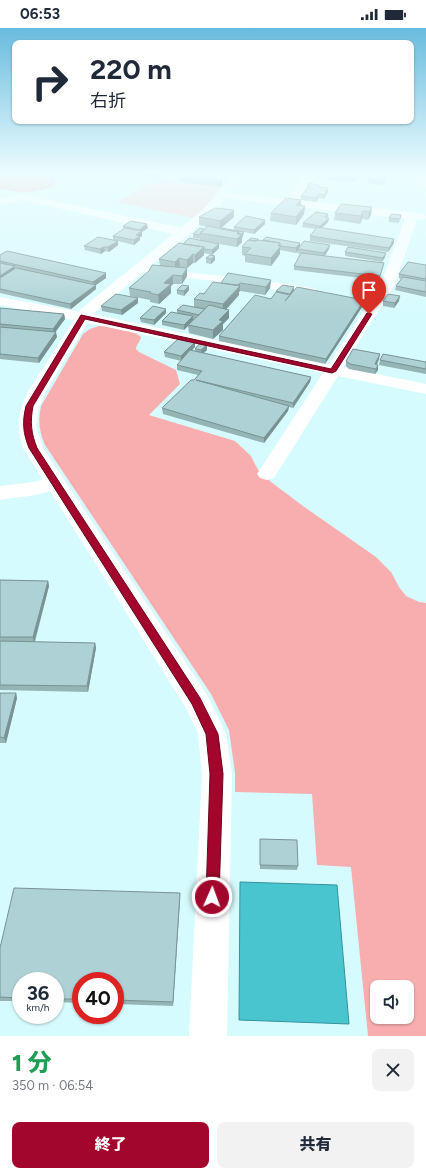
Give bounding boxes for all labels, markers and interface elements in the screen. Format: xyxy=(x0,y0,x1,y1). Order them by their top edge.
text: 06:53 xyxy=(20,5,60,23)
text: 220 m xyxy=(90,52,172,86)
icon: right xyxy=(24,56,76,108)
text: 右折 xyxy=(90,90,126,112)
pin xyxy=(352,273,386,314)
icon: arrive xyxy=(358,279,380,301)
position arrow xyxy=(191,876,233,918)
speed limit sign: 40 xyxy=(72,972,124,1024)
map controls xyxy=(370,980,414,1024)
button: sound xyxy=(370,980,414,1024)
text: 36 xyxy=(27,981,49,1005)
text: km/h xyxy=(27,1001,49,1014)
text: 1 分 xyxy=(12,1048,52,1077)
button: close xyxy=(372,1049,414,1091)
text: 350 m · 06:54 xyxy=(12,1078,93,1093)
button: 終了 xyxy=(12,1122,209,1168)
button: 共有 xyxy=(217,1122,414,1168)

